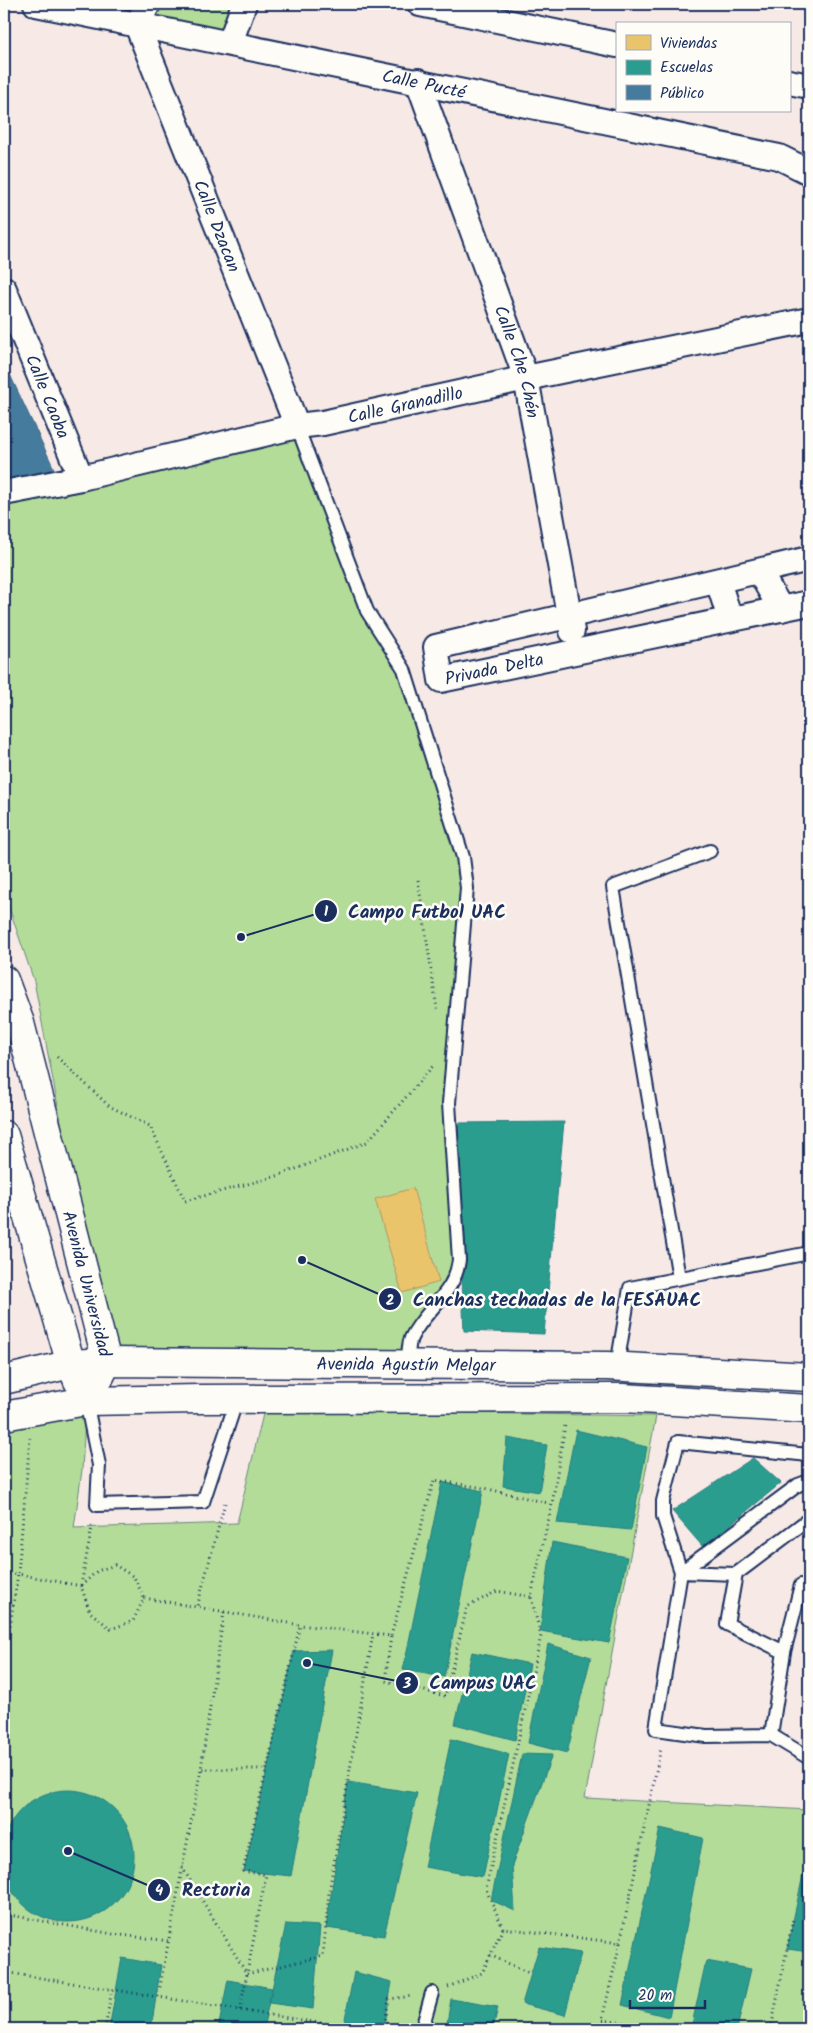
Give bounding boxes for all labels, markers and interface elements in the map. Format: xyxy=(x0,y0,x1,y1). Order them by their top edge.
legend xyxy=(616,22,790,112)
text: Viviendas xyxy=(660,32,718,56)
text: Escuelas xyxy=(660,56,714,80)
street label: Calle Pucté xyxy=(379,63,469,108)
text: Público xyxy=(660,82,704,106)
street label: Calle Dzacan xyxy=(184,176,247,277)
street label: Calle Che Chén xyxy=(485,302,546,421)
street label: Calle Caoba xyxy=(16,350,77,444)
street label: Calle Granadillo xyxy=(345,379,466,433)
street label: Privada Delta xyxy=(442,646,547,695)
callout: Campo Futbol UAC xyxy=(313,894,516,928)
text: Campo Futbol UAC xyxy=(348,898,506,928)
text: 1 xyxy=(324,900,329,924)
street label: Avenida Universidad xyxy=(53,1208,118,1361)
callout: Canchas techadas de la FESAUAC xyxy=(378,1282,711,1316)
text: Canchas techadas de la FESAUAC xyxy=(413,1286,701,1316)
text: 2 xyxy=(386,1289,395,1313)
street label: Avenida Agustín Melgar xyxy=(316,1351,497,1381)
callout: Campus UAC xyxy=(394,1666,547,1700)
text: Campus UAC xyxy=(429,1669,537,1699)
text: 3 xyxy=(402,1672,411,1696)
callout: Rectoria xyxy=(146,1873,260,1907)
text: Rectoria xyxy=(182,1876,251,1906)
text: 4 xyxy=(155,1879,163,1903)
scale bar xyxy=(630,1978,706,2010)
text: 20 m xyxy=(638,1984,672,2008)

